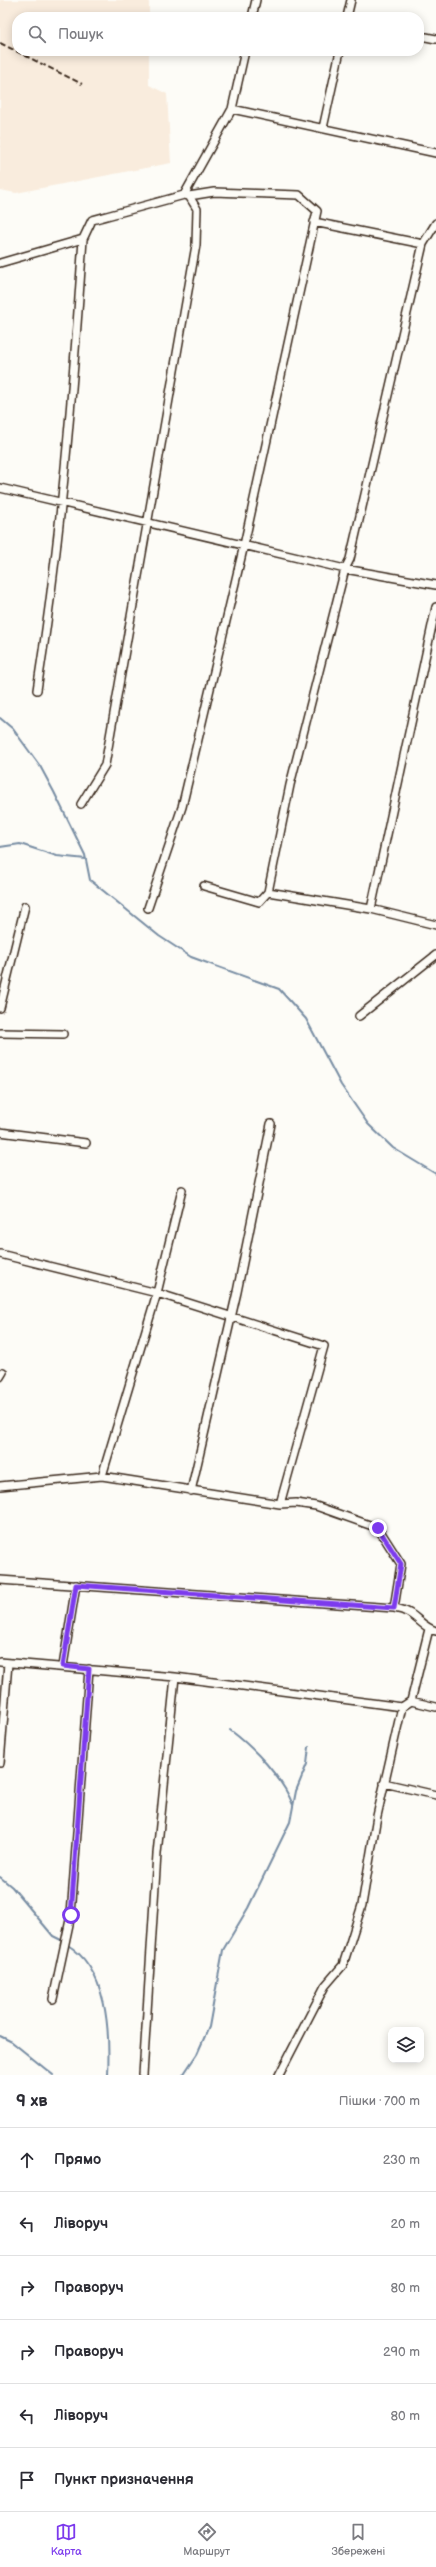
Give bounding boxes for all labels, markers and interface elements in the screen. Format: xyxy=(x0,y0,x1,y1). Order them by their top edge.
search box xyxy=(12,12,424,56)
icon: search xyxy=(26,23,48,45)
text: Пошук xyxy=(58,25,104,44)
route end xyxy=(369,1519,387,1537)
route start xyxy=(62,1906,80,1924)
map controls xyxy=(388,2027,424,2063)
button: layers xyxy=(388,2027,424,2063)
text: 9 хв xyxy=(16,2091,48,2111)
text: Пішки · 700 m xyxy=(339,2093,420,2109)
icon: ahead xyxy=(16,2149,38,2171)
text: Прямо xyxy=(54,2150,101,2169)
text: 230 m xyxy=(383,2152,420,2168)
icon: left xyxy=(16,2213,38,2235)
text: Ліворуч xyxy=(54,2214,108,2233)
text: 20 m xyxy=(390,2216,420,2232)
icon: right xyxy=(16,2277,38,2299)
text: Праворуч xyxy=(54,2278,124,2297)
text: 80 m xyxy=(391,2280,420,2296)
icon: right xyxy=(16,2341,38,2363)
text: Праворуч xyxy=(54,2342,124,2361)
text: 290 m xyxy=(383,2344,420,2360)
icon: left xyxy=(16,2405,38,2427)
text: Ліворуч xyxy=(54,2406,108,2425)
text: 80 m xyxy=(391,2408,420,2424)
icon: arrive xyxy=(16,2469,38,2491)
text: Пункт призначення xyxy=(54,2470,194,2489)
tab: Карта xyxy=(51,2521,82,2558)
tab: Маршрут xyxy=(183,2521,230,2558)
tab: Збережені xyxy=(332,2521,385,2558)

